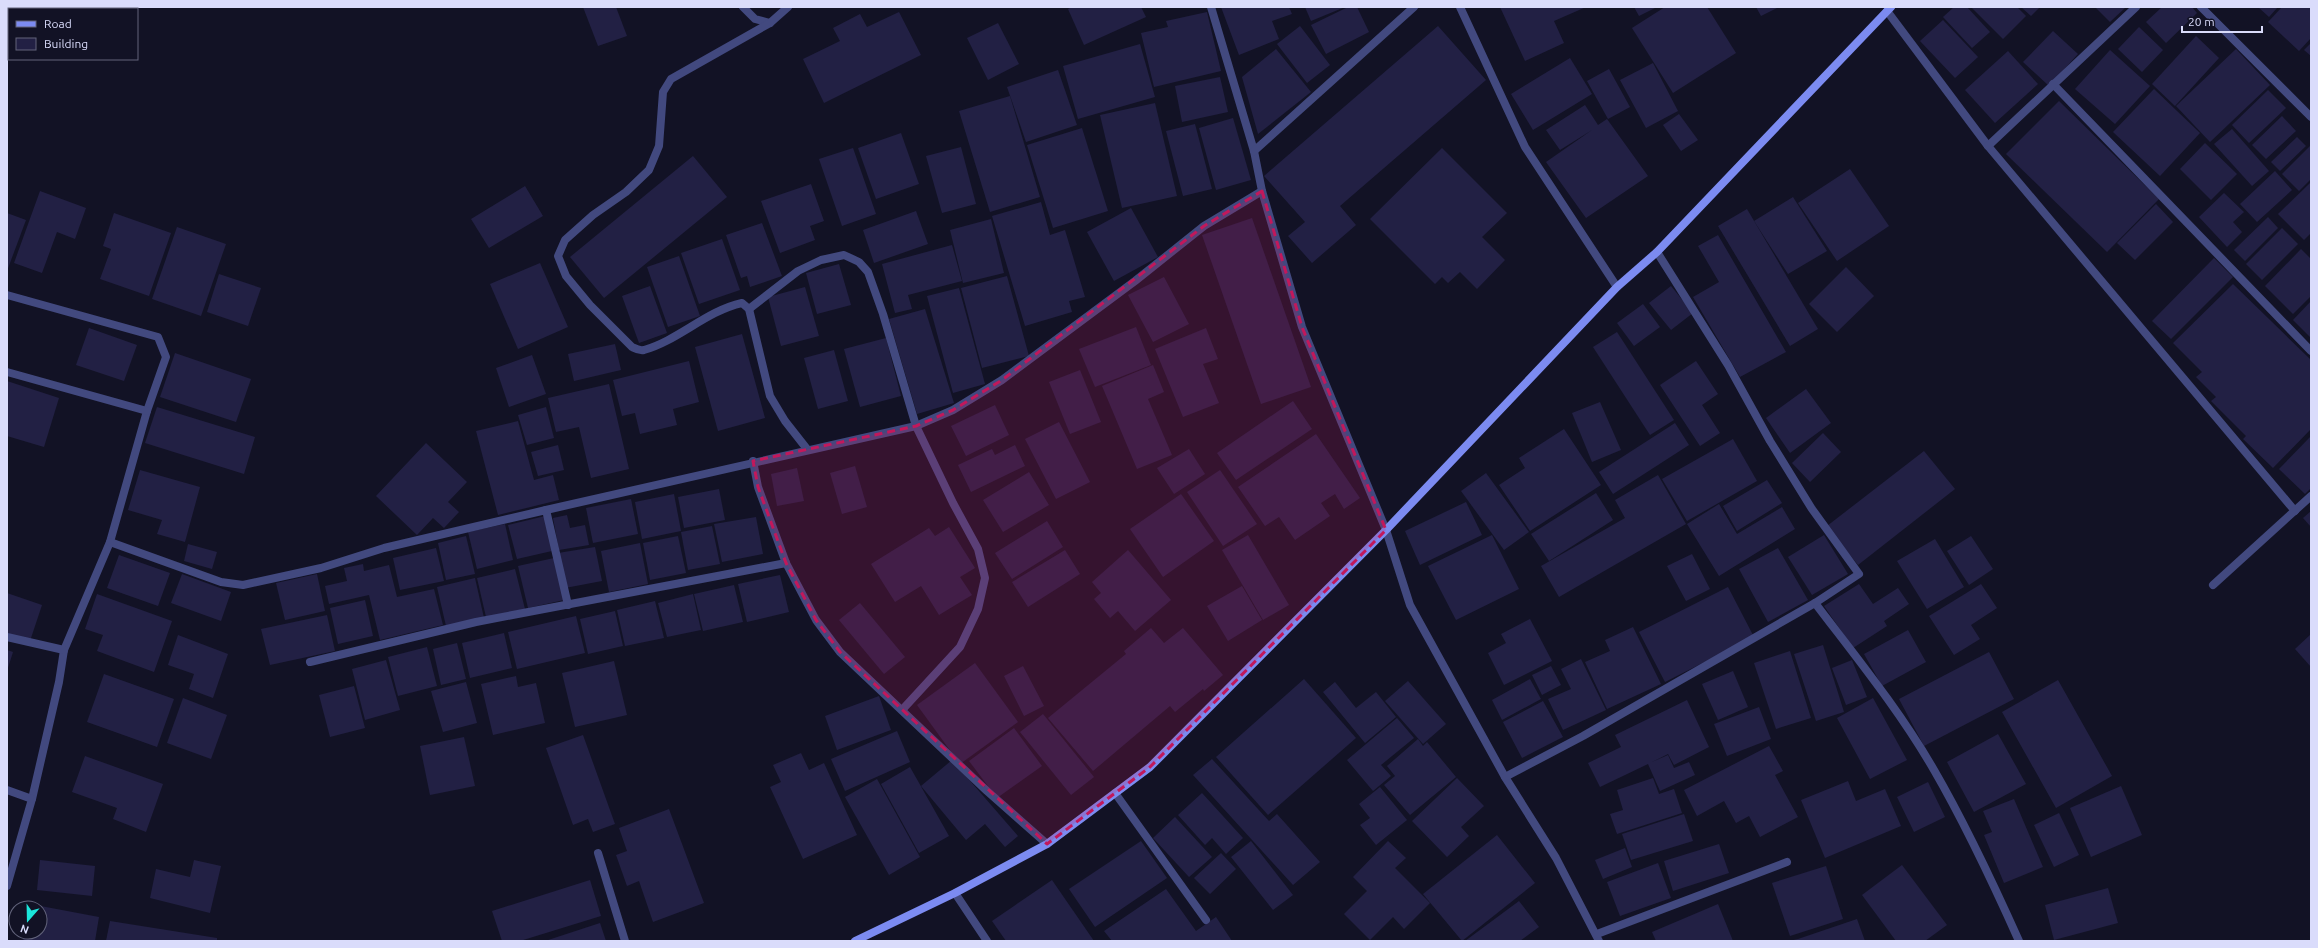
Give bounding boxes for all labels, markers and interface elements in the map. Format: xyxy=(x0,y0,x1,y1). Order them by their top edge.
legend xyxy=(8,8,138,60)
scale bar xyxy=(2182,8,2262,34)
text: 20 m xyxy=(2188,15,2215,28)
text: Road xyxy=(44,17,72,30)
text: Building xyxy=(44,37,88,50)
north arrow xyxy=(8,900,48,940)
text: N xyxy=(19,922,30,936)

